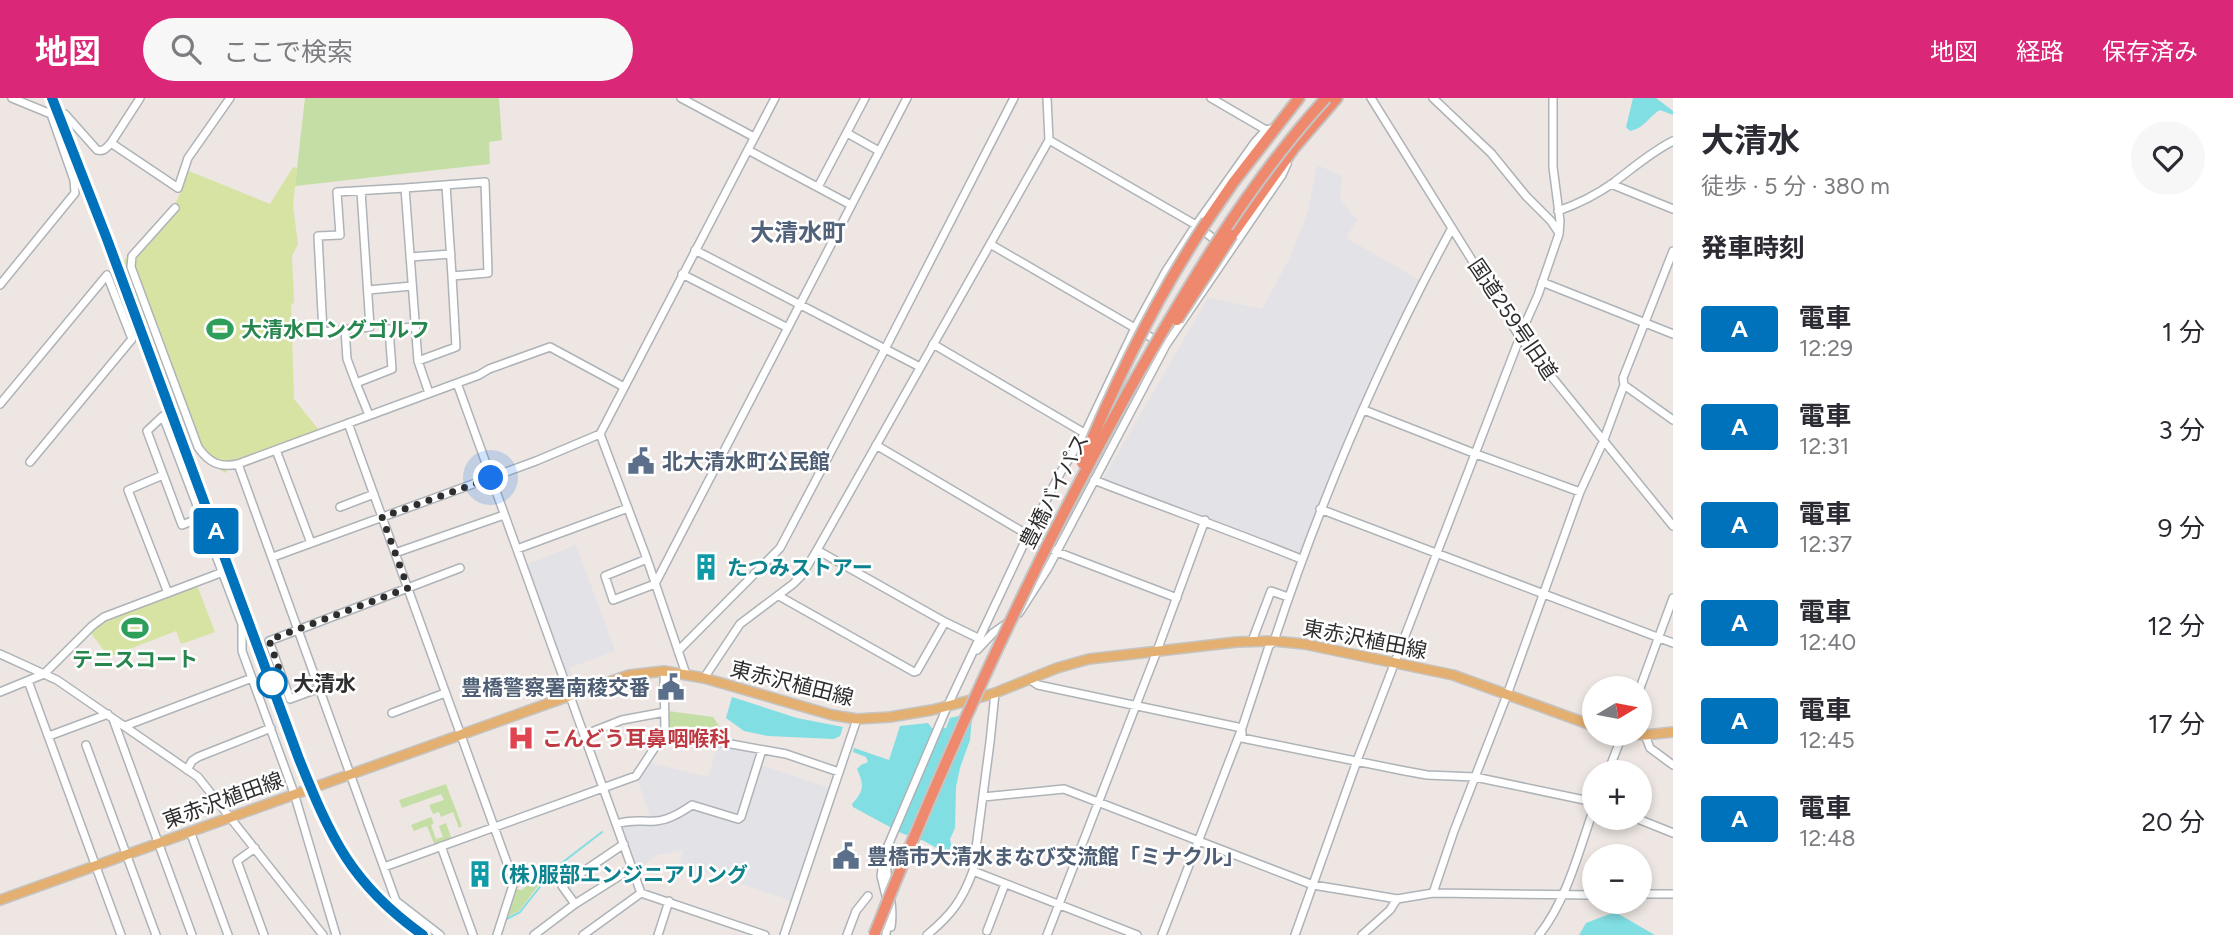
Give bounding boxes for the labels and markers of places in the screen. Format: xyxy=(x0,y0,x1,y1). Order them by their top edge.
sports icon: 大清水ロングゴルフ xyxy=(205,314,235,344)
place label: 大清水ロングゴルフ xyxy=(241,317,430,342)
public building icon: 北大清水町公民館 xyxy=(626,446,656,476)
place label: 北大清水町公民館 xyxy=(662,449,830,474)
building icon: たつみストアー xyxy=(691,552,721,582)
place label: たつみストアー xyxy=(727,555,873,580)
sports icon: テニスコート xyxy=(120,613,150,643)
place label: テニスコート xyxy=(72,647,198,672)
marker: 大清水 xyxy=(257,668,287,698)
place label: 大清水 xyxy=(293,671,356,696)
public building icon: 豊橋警察署南稜交番 xyxy=(656,672,686,702)
place label: 豊橋警察署南稜交番 xyxy=(461,675,650,700)
hospital icon: こんどう耳鼻咽喉科 xyxy=(506,723,536,753)
place label: こんどう耳鼻咽喉科 xyxy=(542,726,730,751)
public building icon: 豊橋市大清水まなび交流館「ミナクル」 xyxy=(831,841,861,871)
place label: 豊橋市大清水まなび交流館「ミナクル」 xyxy=(867,844,1244,869)
building icon: (株)服部エンジニアリング xyxy=(465,859,495,889)
place label: (株)服部エンジニアリング xyxy=(501,862,748,887)

